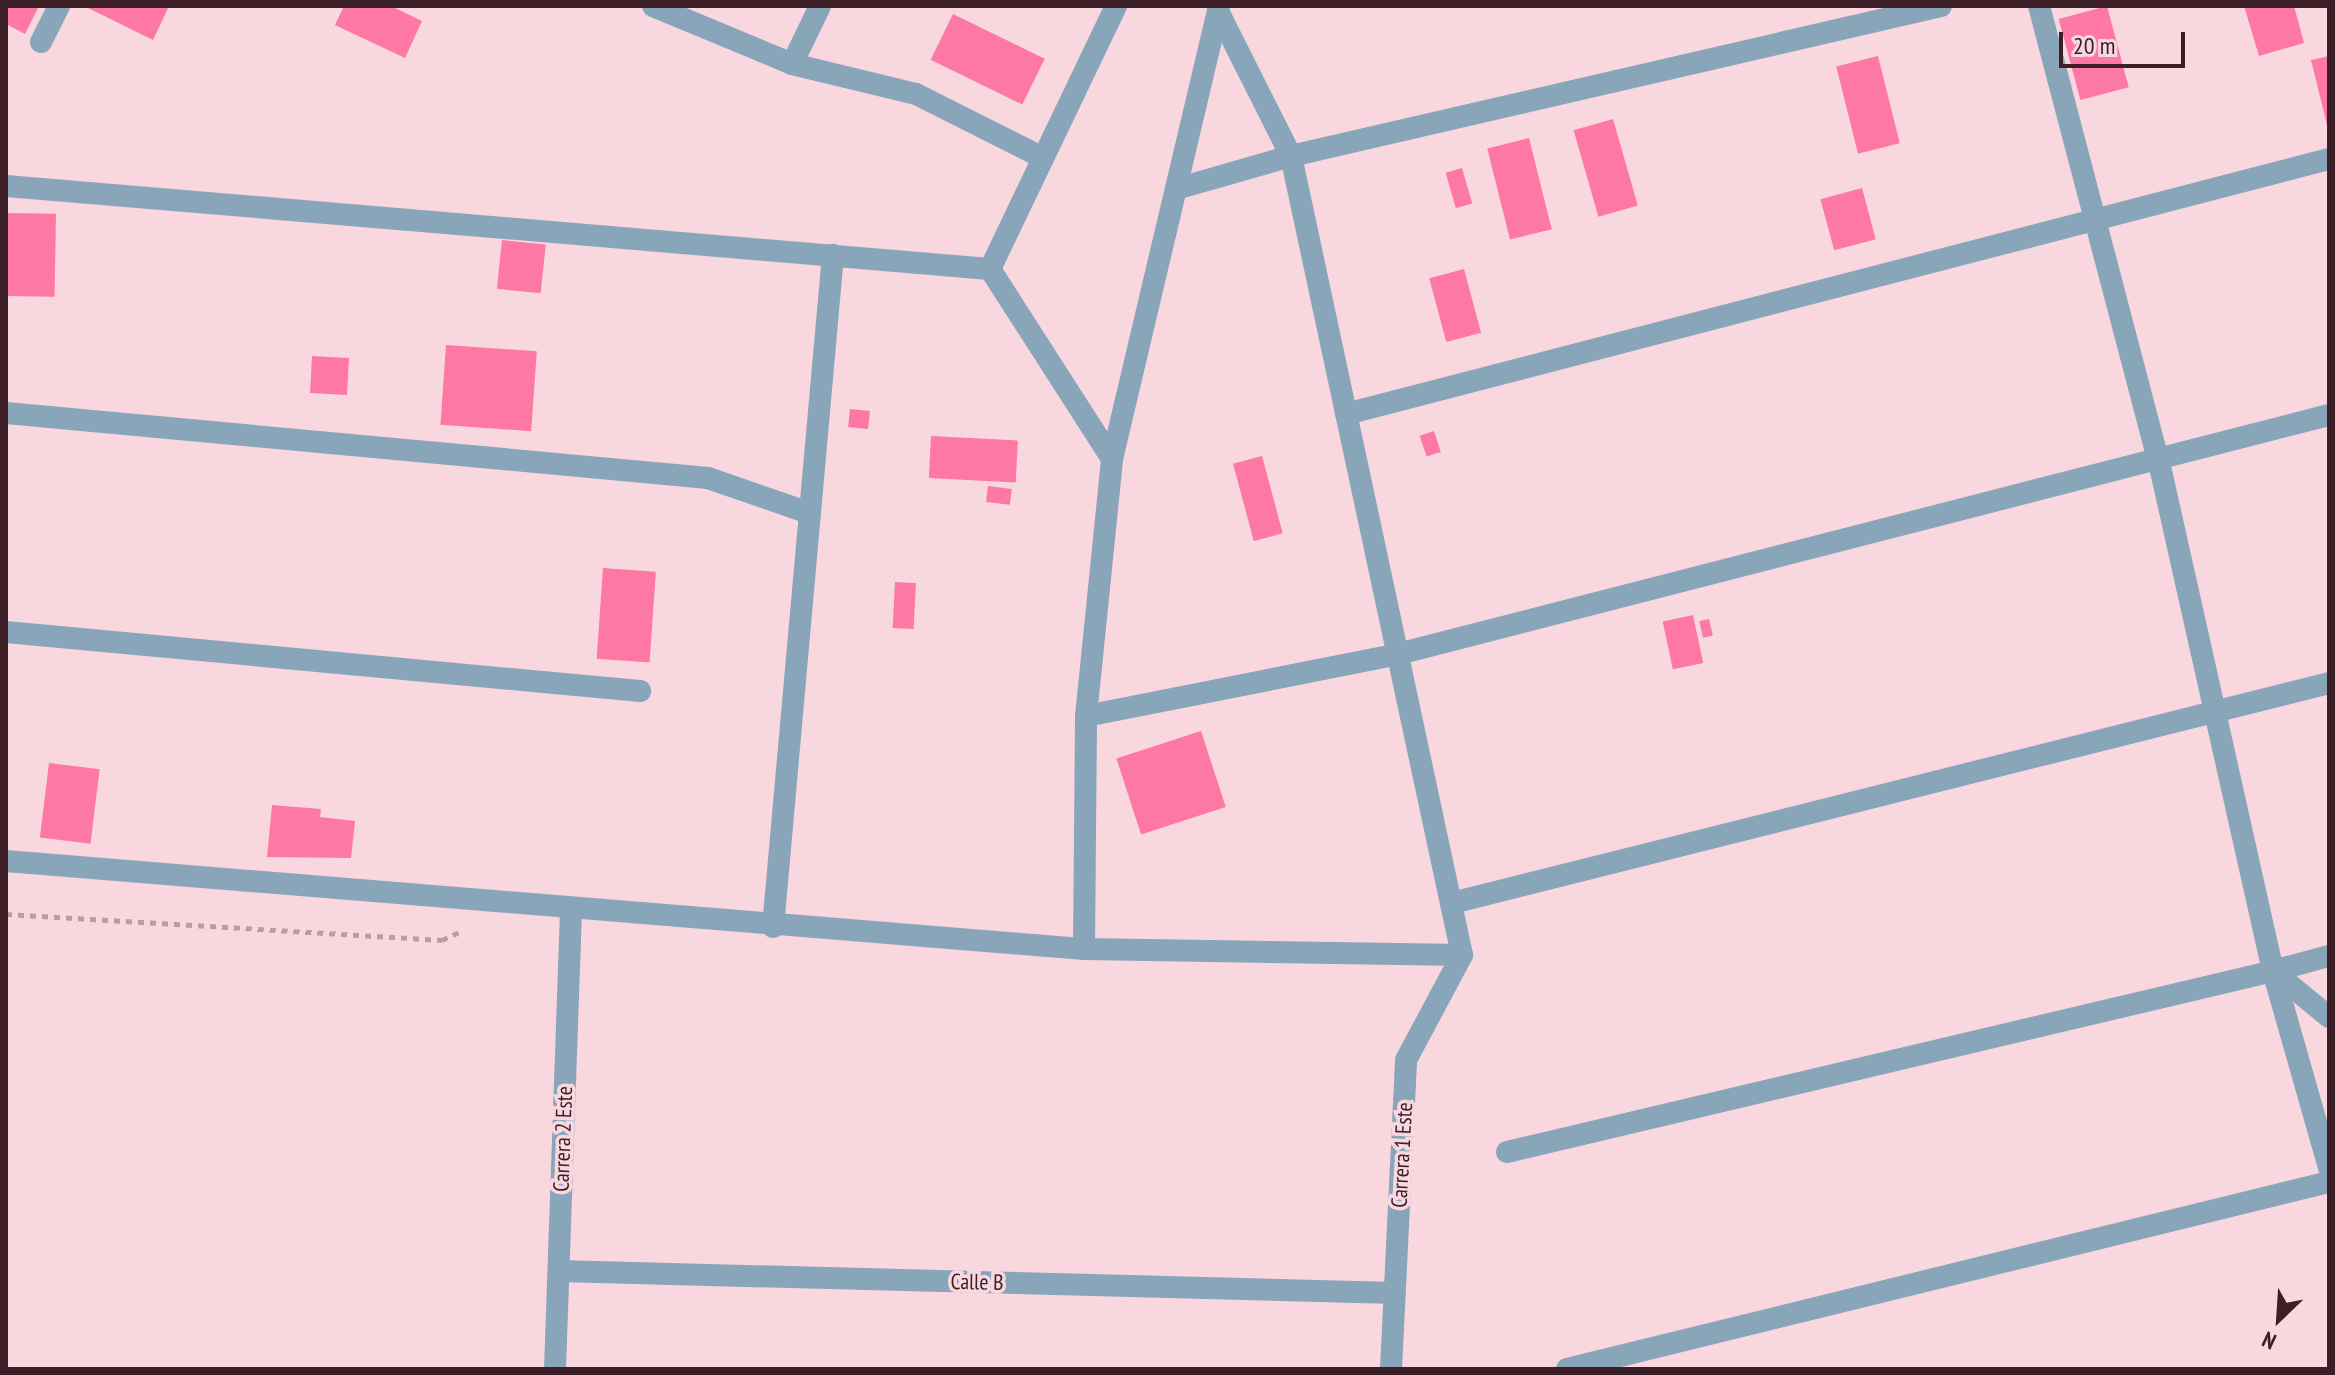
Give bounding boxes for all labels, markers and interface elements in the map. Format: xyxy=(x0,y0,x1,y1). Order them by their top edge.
scale bar xyxy=(2063,16,2189,66)
text: 20 m xyxy=(2073,30,2115,61)
street label: Carrera 2 Este xyxy=(548,1086,578,1192)
street label: Carrera 1 Este xyxy=(1386,1102,1418,1208)
street label: Calle B xyxy=(950,1268,1004,1296)
north arrow xyxy=(2239,1279,2319,1359)
text: N xyxy=(2258,1326,2280,1356)

